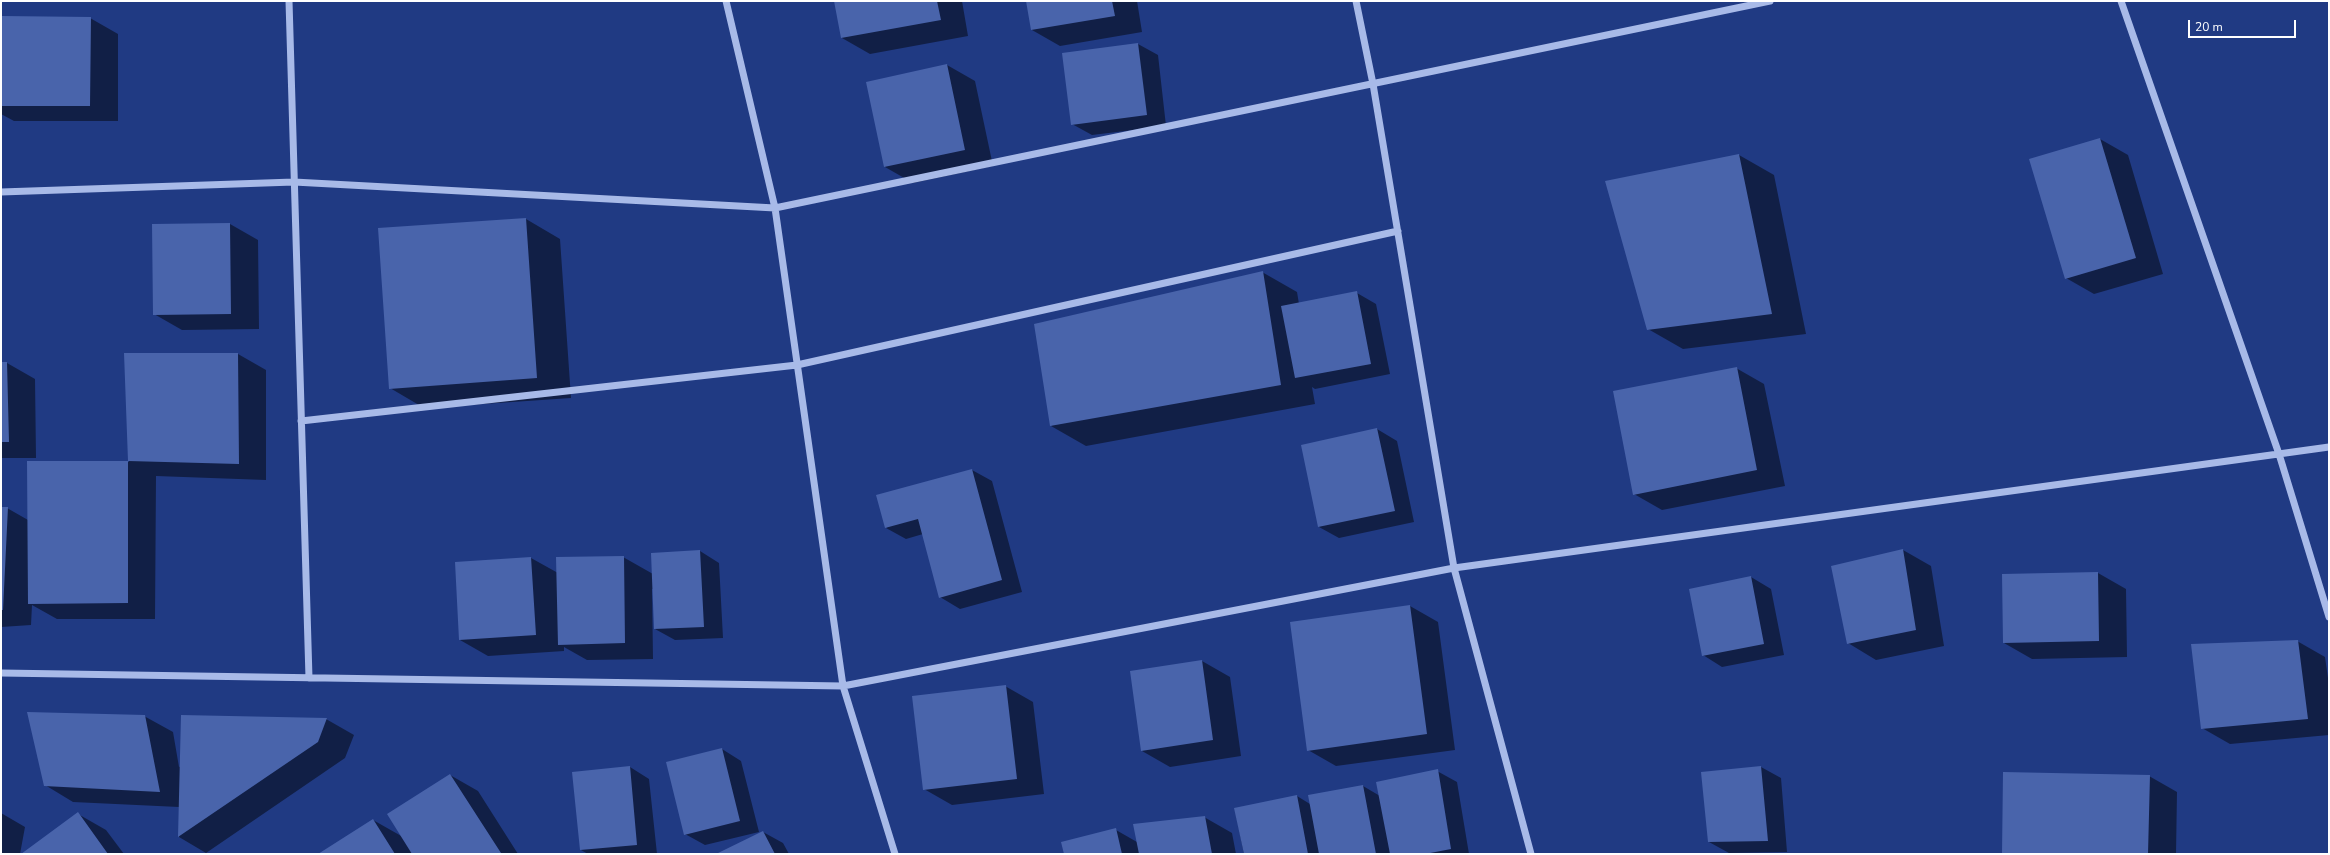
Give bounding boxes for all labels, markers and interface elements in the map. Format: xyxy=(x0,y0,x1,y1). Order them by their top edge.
scale bar xyxy=(2190,12,2298,38)
text: 20 m xyxy=(2195,19,2223,35)

